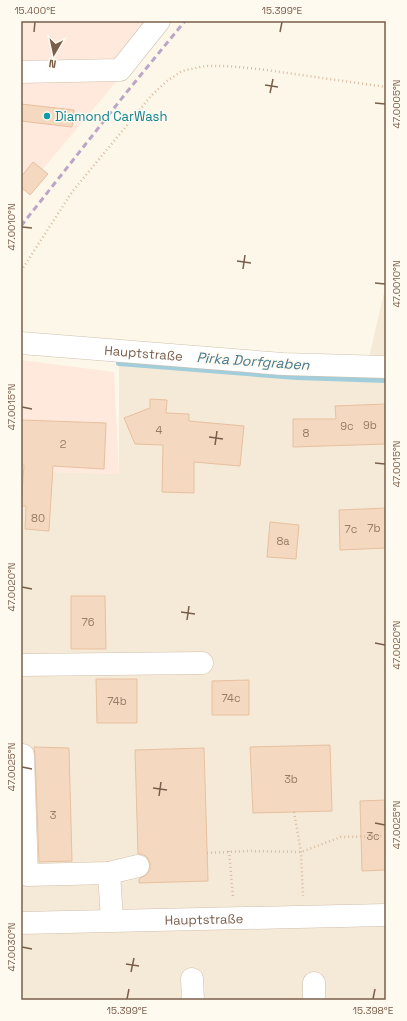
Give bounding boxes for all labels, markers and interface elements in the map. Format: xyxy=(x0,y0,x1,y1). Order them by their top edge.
text: 15.400°E xyxy=(14,4,56,17)
text: 15.399°E xyxy=(262,4,303,17)
north arrow xyxy=(34,34,74,74)
text: N xyxy=(48,56,57,71)
text: 47.0005°N xyxy=(390,80,403,128)
place label: Diamond CarWash xyxy=(55,108,167,125)
marker: Diamond CarWash xyxy=(42,111,52,121)
text: 47.0010°N xyxy=(5,203,18,251)
text: 47.0010°N xyxy=(390,260,403,308)
street label: Hauptstraße xyxy=(104,341,183,364)
water label: Pirka Dorfgraben xyxy=(196,348,310,374)
text: 47.0015°N xyxy=(5,384,18,430)
house number: 9b xyxy=(363,418,377,432)
house number: 9c xyxy=(340,419,354,433)
house number: 4 xyxy=(156,423,163,437)
house number: 8 xyxy=(303,426,310,440)
house number: 2 xyxy=(60,437,67,451)
text: 47.0015°N xyxy=(390,441,403,487)
house number: 80 xyxy=(31,511,45,525)
house number: 7b xyxy=(367,521,381,535)
house number: 7c xyxy=(345,522,357,536)
house number: 8a xyxy=(276,534,290,548)
text: 47.0020°N xyxy=(5,563,18,612)
house number: 76 xyxy=(82,615,95,629)
text: 47.0020°N xyxy=(390,621,403,670)
house number: 74c xyxy=(221,691,241,705)
house number: 74b xyxy=(107,694,127,708)
text: 47.0025°N xyxy=(5,743,18,791)
house number: 3b xyxy=(284,772,298,786)
text: 47.0025°N xyxy=(390,801,403,849)
house number: 3 xyxy=(50,808,57,822)
house number: 3c xyxy=(366,829,380,843)
street label: Hauptstraße xyxy=(164,910,243,928)
text: 47.0030°N xyxy=(5,922,18,972)
text: 15.399°E xyxy=(107,1004,148,1017)
text: 15.398°E xyxy=(353,1004,394,1017)

